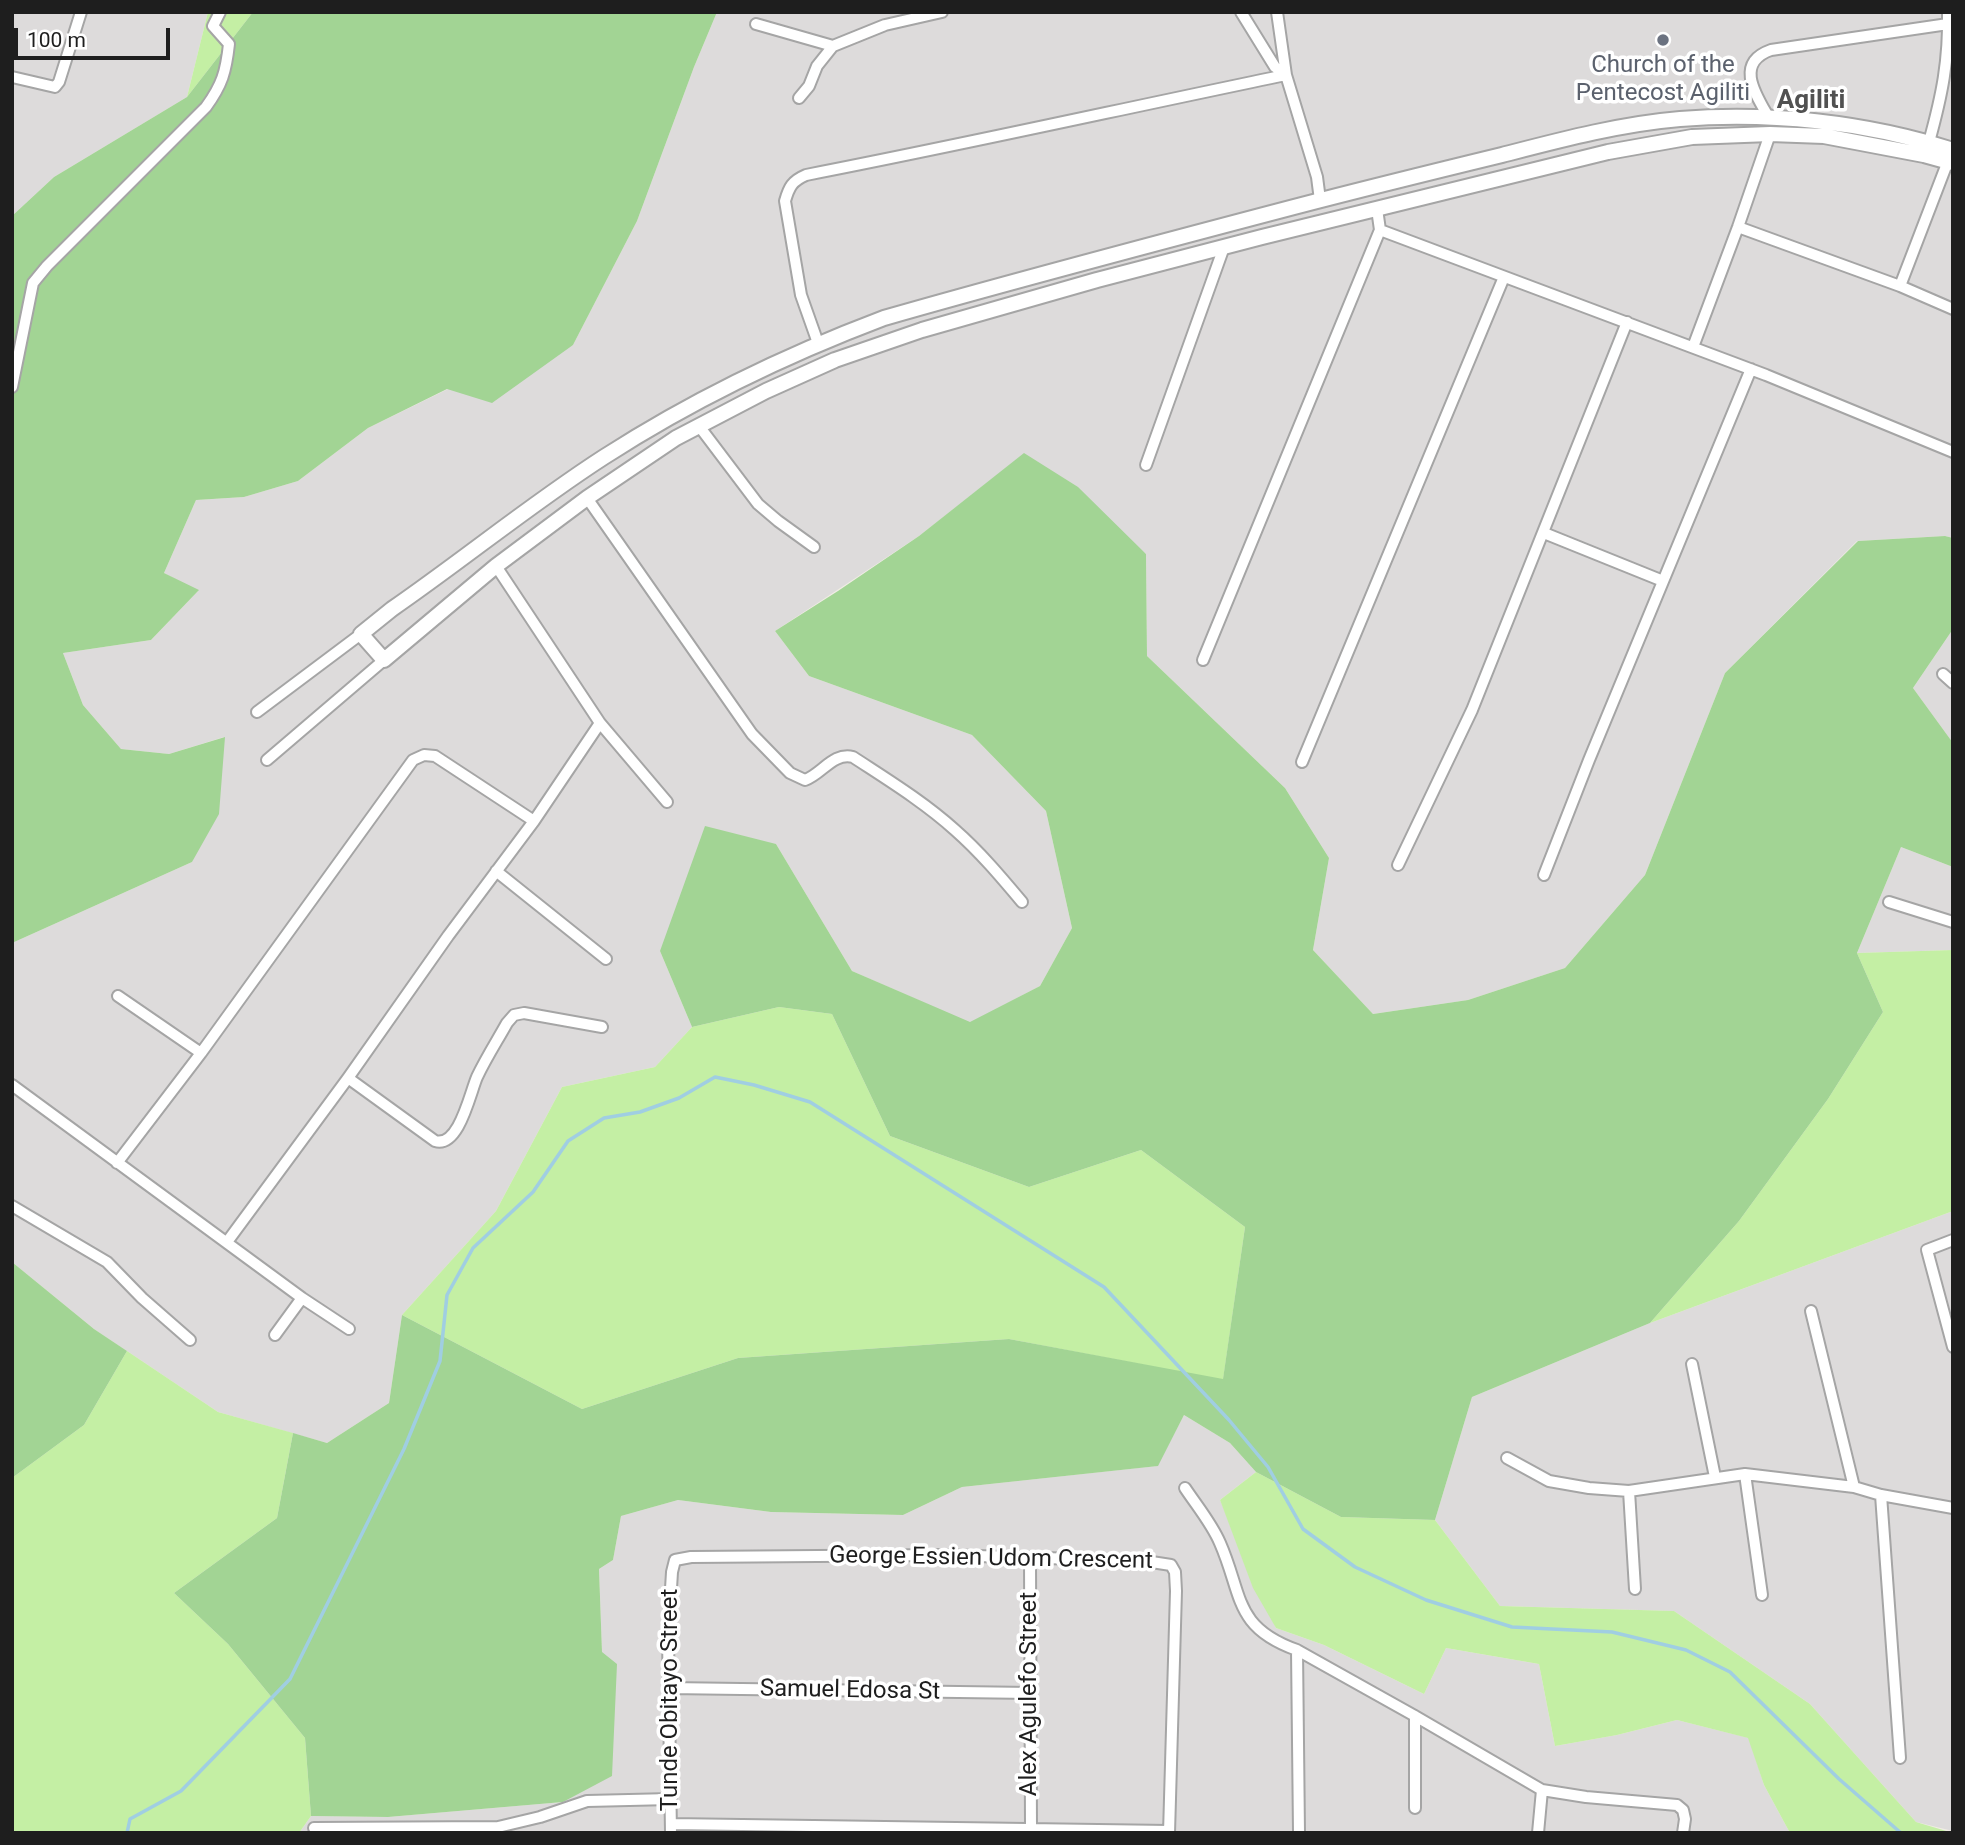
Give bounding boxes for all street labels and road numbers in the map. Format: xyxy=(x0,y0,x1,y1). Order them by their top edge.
street label: George Essien Udom Crescent xyxy=(829,1542,1153,1576)
street label: Tunde Obitayo Street xyxy=(657,1589,685,1811)
street label: Alex Agulefo Street xyxy=(1016,1592,1044,1796)
street label: Samuel Edosa St xyxy=(760,1675,940,1707)

